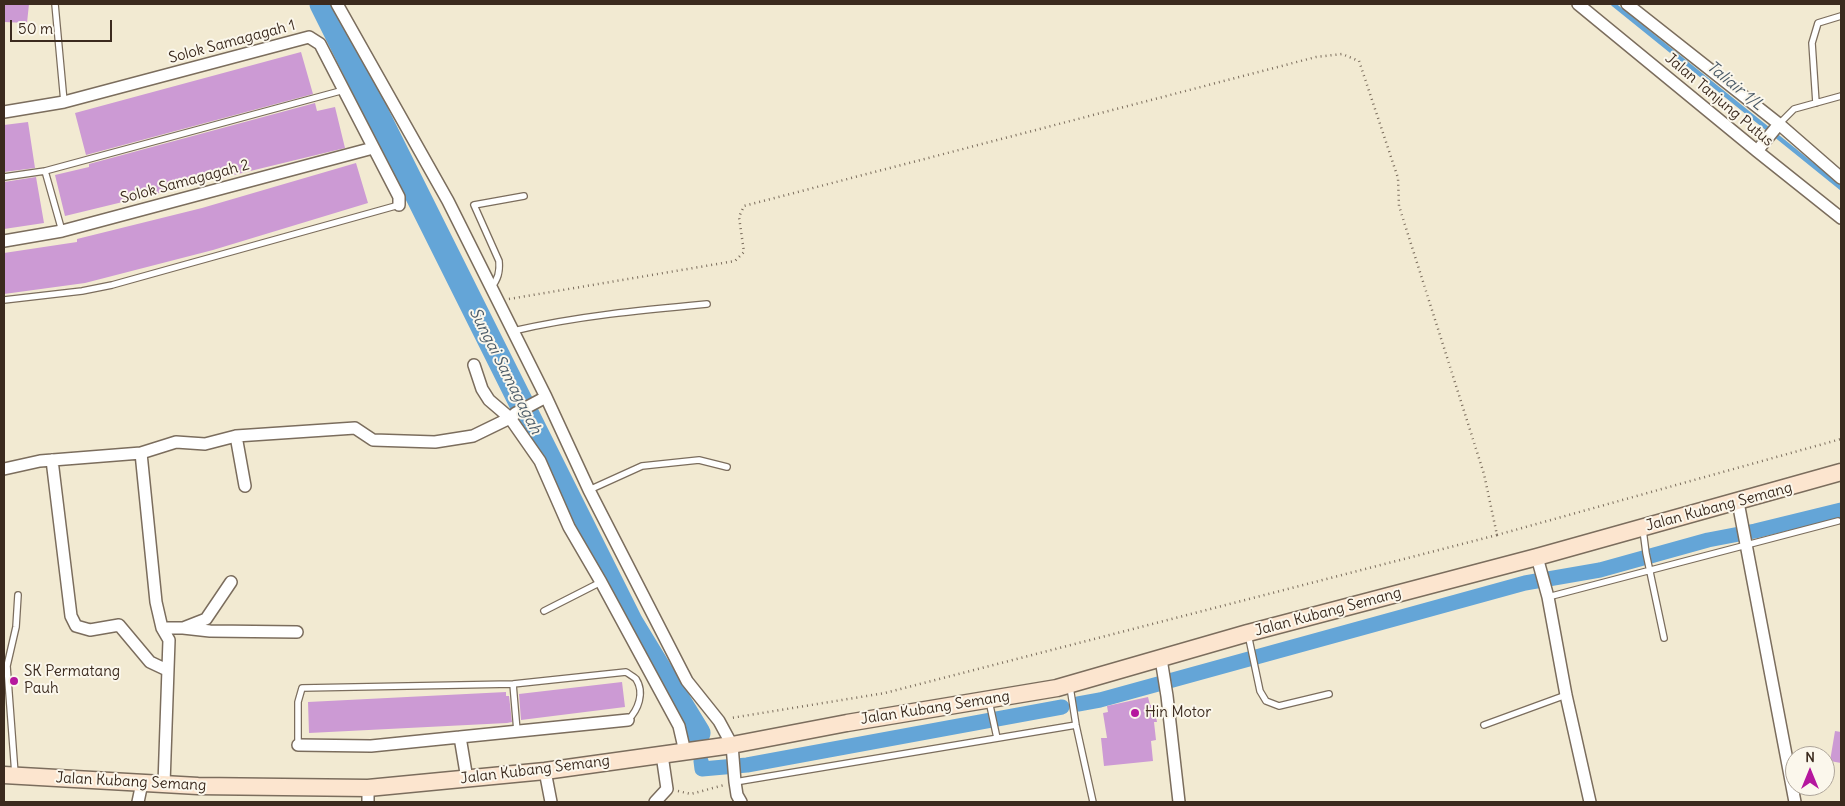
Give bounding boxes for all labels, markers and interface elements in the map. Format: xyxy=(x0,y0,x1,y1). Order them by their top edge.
scale bar xyxy=(12,10,115,42)
street label: Solok Samagagah 1 xyxy=(167,16,297,68)
text: 50 m xyxy=(18,19,53,38)
street label: Jalan Tanjung Putus xyxy=(1661,50,1777,150)
water label: Taliair 1/L xyxy=(1703,57,1767,115)
street label: Solok Samagagah 2 xyxy=(119,156,251,208)
water label: Sungai Samagagah xyxy=(465,305,545,437)
street label: Jalan Kubang Semang xyxy=(1644,479,1794,535)
street label: Jalan Kubang Semang xyxy=(1253,584,1403,640)
place label: SK Permatang Pauh xyxy=(24,663,120,698)
marker: SK Permatang Pauh xyxy=(8,675,20,687)
street label: Jalan Kubang Semang xyxy=(859,687,1011,729)
place label: Hin Motor xyxy=(1145,704,1211,722)
marker: Hin Motor xyxy=(1129,707,1141,719)
north arrow xyxy=(1785,746,1835,796)
text: N xyxy=(1805,748,1815,766)
street label: Jalan Kubang Semang xyxy=(459,752,611,788)
street label: Jalan Kubang Semang xyxy=(55,769,207,795)

